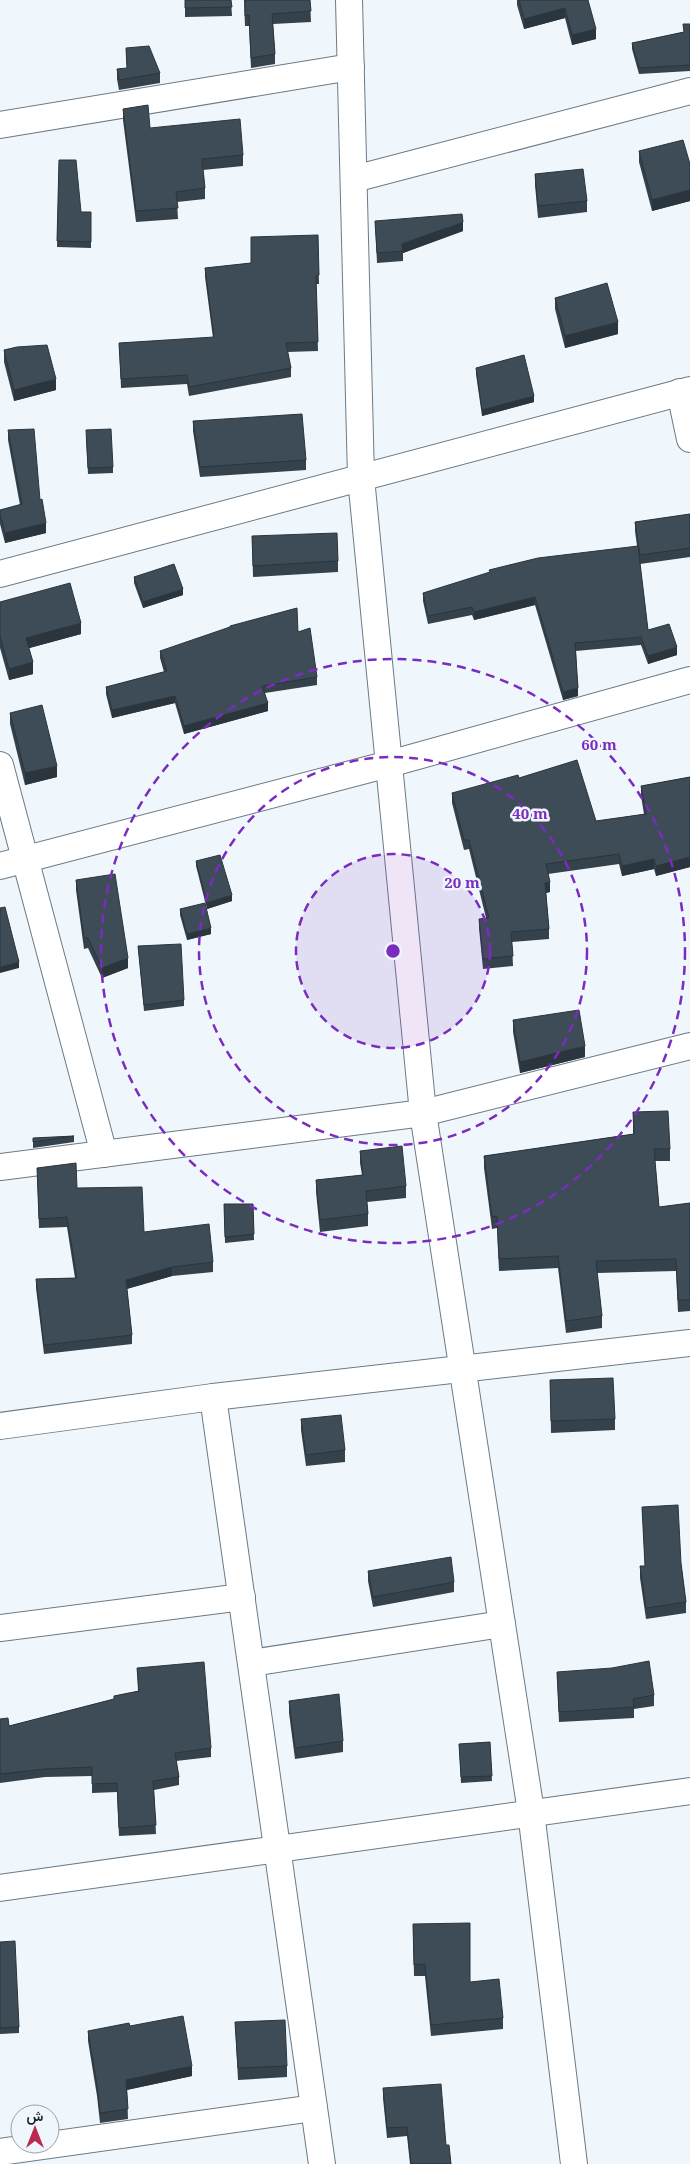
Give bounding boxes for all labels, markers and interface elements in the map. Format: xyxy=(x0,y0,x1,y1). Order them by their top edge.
text: 60 m xyxy=(581,734,617,754)
text: 40 m xyxy=(512,803,548,823)
text: 20 m xyxy=(444,872,480,892)
centre of rings xyxy=(384,942,402,960)
north arrow xyxy=(10,2104,60,2154)
text: ش xyxy=(27,2106,44,2125)

